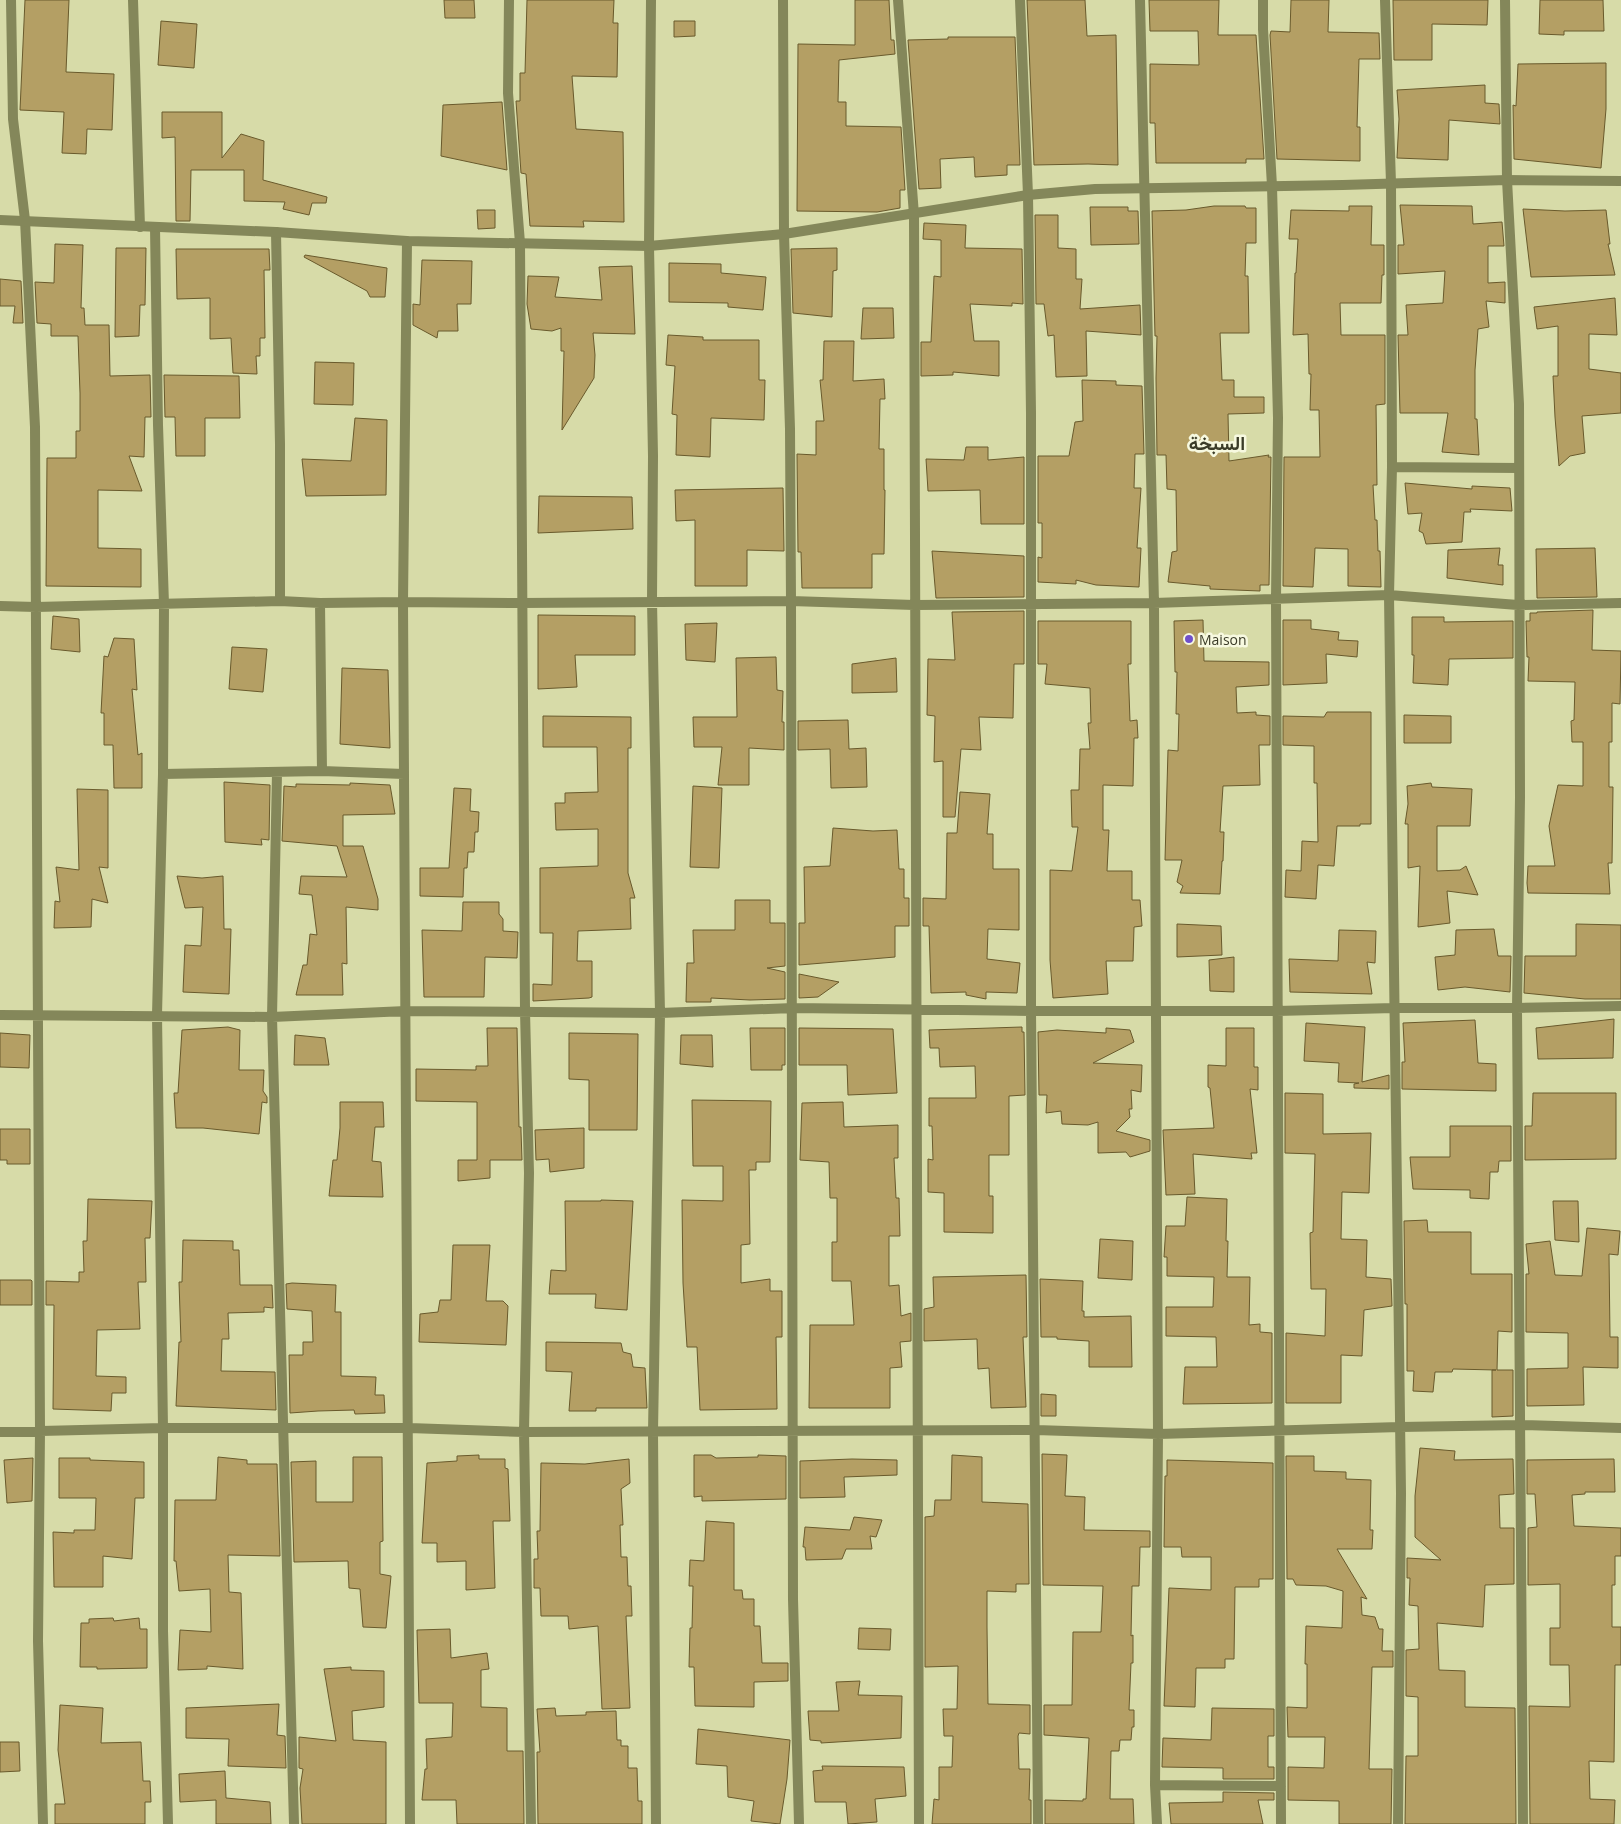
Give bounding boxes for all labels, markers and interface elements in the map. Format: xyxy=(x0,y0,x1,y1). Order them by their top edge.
district label: السبخة xyxy=(1189,430,1245,456)
place label: Maison xyxy=(1199,630,1247,649)
marker: Maison xyxy=(1183,633,1195,645)

